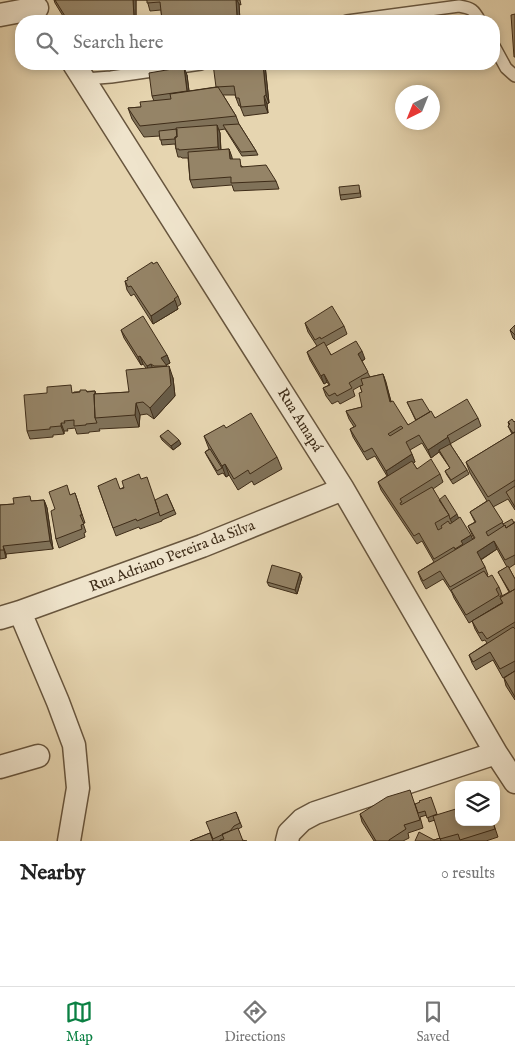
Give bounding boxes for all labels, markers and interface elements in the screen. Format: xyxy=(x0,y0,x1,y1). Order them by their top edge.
search box xyxy=(15,15,500,70)
icon: search xyxy=(33,29,61,57)
text: Search here xyxy=(73,31,164,55)
north arrow xyxy=(395,85,440,130)
street label: Rua Amapá xyxy=(273,385,327,456)
street label: Rua Adriano Pereira da Silva xyxy=(87,515,258,596)
map controls xyxy=(455,781,500,826)
button: layers xyxy=(455,781,500,826)
text: Nearby xyxy=(20,860,85,887)
text: 0 results xyxy=(441,864,495,884)
tab: Map xyxy=(65,998,93,1046)
tab: Directions xyxy=(224,998,285,1046)
tab: Saved xyxy=(416,998,449,1046)

